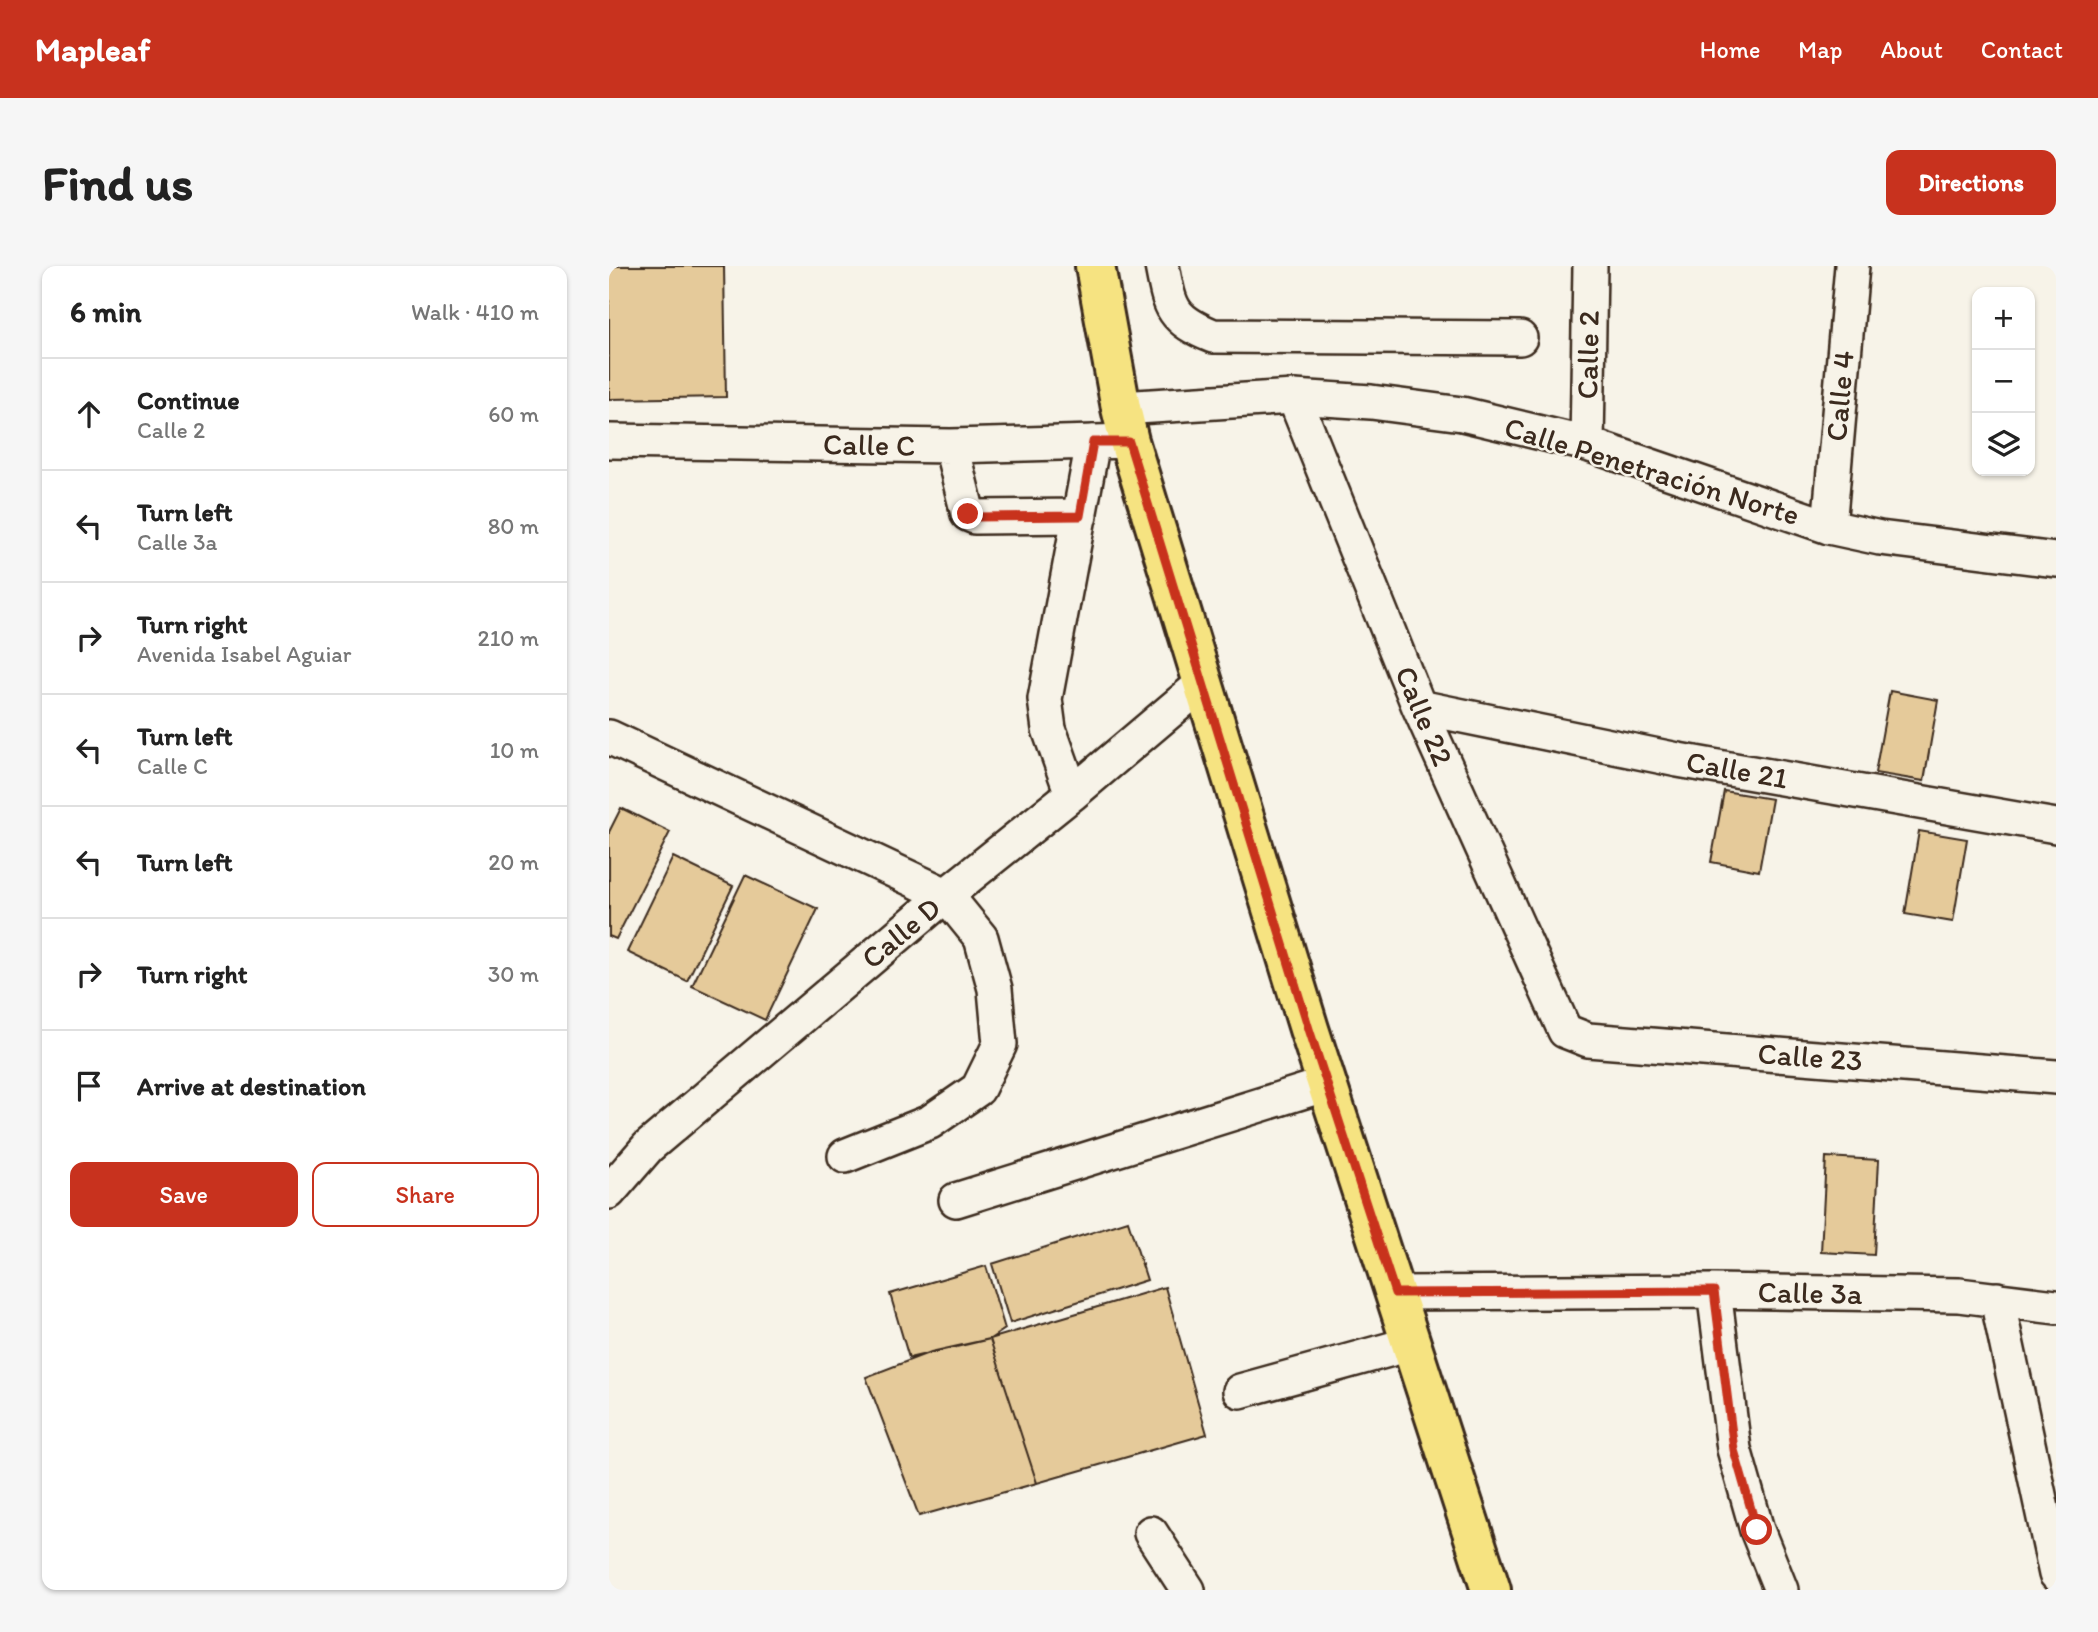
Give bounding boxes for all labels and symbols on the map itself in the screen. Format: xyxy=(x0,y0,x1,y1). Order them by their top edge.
street label: Calle 2 xyxy=(1568,310,1607,400)
street label: Calle 4 xyxy=(1817,349,1862,443)
street label: Calle Penetración Norte xyxy=(1500,408,1804,533)
street label: Calle C xyxy=(823,425,915,464)
route end xyxy=(952,498,983,529)
street label: Calle 22 xyxy=(1387,660,1462,771)
street label: Calle 21 xyxy=(1683,742,1791,797)
street label: Calle D xyxy=(854,889,948,976)
street label: Calle 23 xyxy=(1756,1034,1864,1079)
street label: Calle 3a xyxy=(1757,1273,1863,1312)
route start xyxy=(1741,1514,1772,1545)

